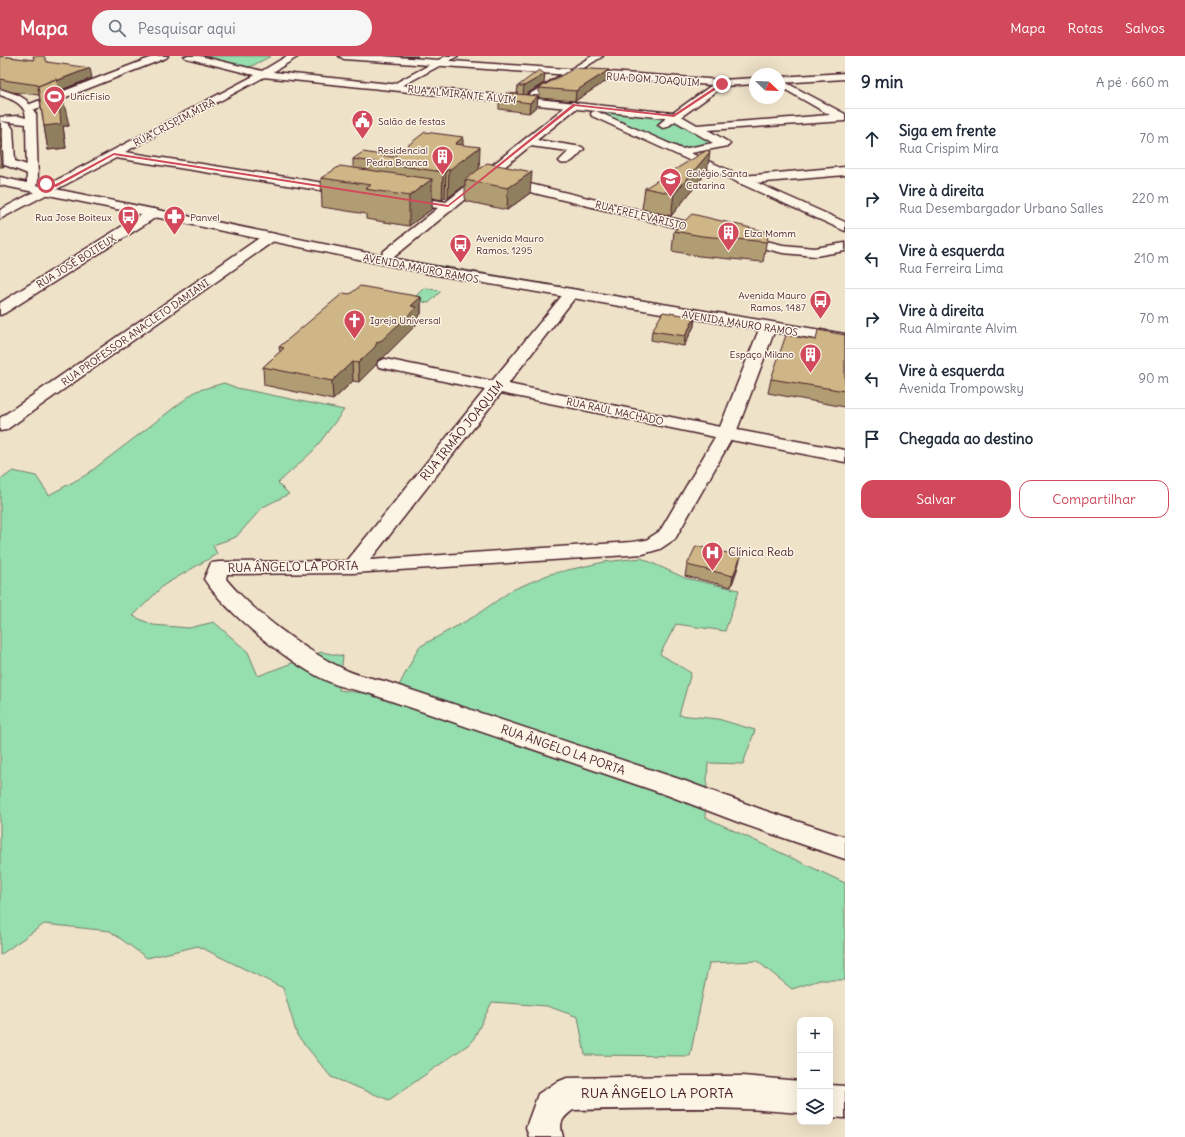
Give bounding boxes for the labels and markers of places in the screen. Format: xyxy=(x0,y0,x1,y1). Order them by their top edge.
sports icon: UnicFisio xyxy=(41,83,67,116)
place label: UnicFisio xyxy=(70,90,111,103)
public building icon: Salão de festas xyxy=(350,108,376,141)
place label: Salão de festas xyxy=(378,115,446,128)
building icon: Residencial Pedra Branca xyxy=(430,143,456,176)
place label: Residencial Pedra Branca xyxy=(366,144,428,169)
school or university icon: Colégio Santa Catarina xyxy=(658,166,684,199)
place label: Colégio Santa Catarina xyxy=(686,167,748,192)
bus stop icon: Rua Jose Boiteux xyxy=(115,204,141,237)
pharmacy icon: Panvel xyxy=(162,204,188,237)
place label: Rua Jose Boiteux xyxy=(35,211,112,224)
place label: Panvel xyxy=(190,211,220,224)
building icon: Elza Momm xyxy=(716,220,742,253)
place label: Elza Momm xyxy=(744,227,796,240)
bus stop icon: Avenida Mauro Ramos, 1295 xyxy=(447,231,473,264)
place label: Avenida Mauro Ramos, 1295 xyxy=(476,232,544,257)
bus stop icon: Avenida Mauro Ramos, 1487 xyxy=(808,288,834,321)
place label: Avenida Mauro Ramos, 1487 xyxy=(738,289,806,314)
church icon: Igreja Universal xyxy=(341,307,367,340)
place label: Igreja Universal xyxy=(370,314,441,327)
building icon: Espaço Milano xyxy=(797,341,823,374)
place label: Espaço Milano xyxy=(730,348,794,361)
hospital icon: Clínica Reab xyxy=(699,539,725,572)
place label: Clínica Reab xyxy=(728,544,794,559)

